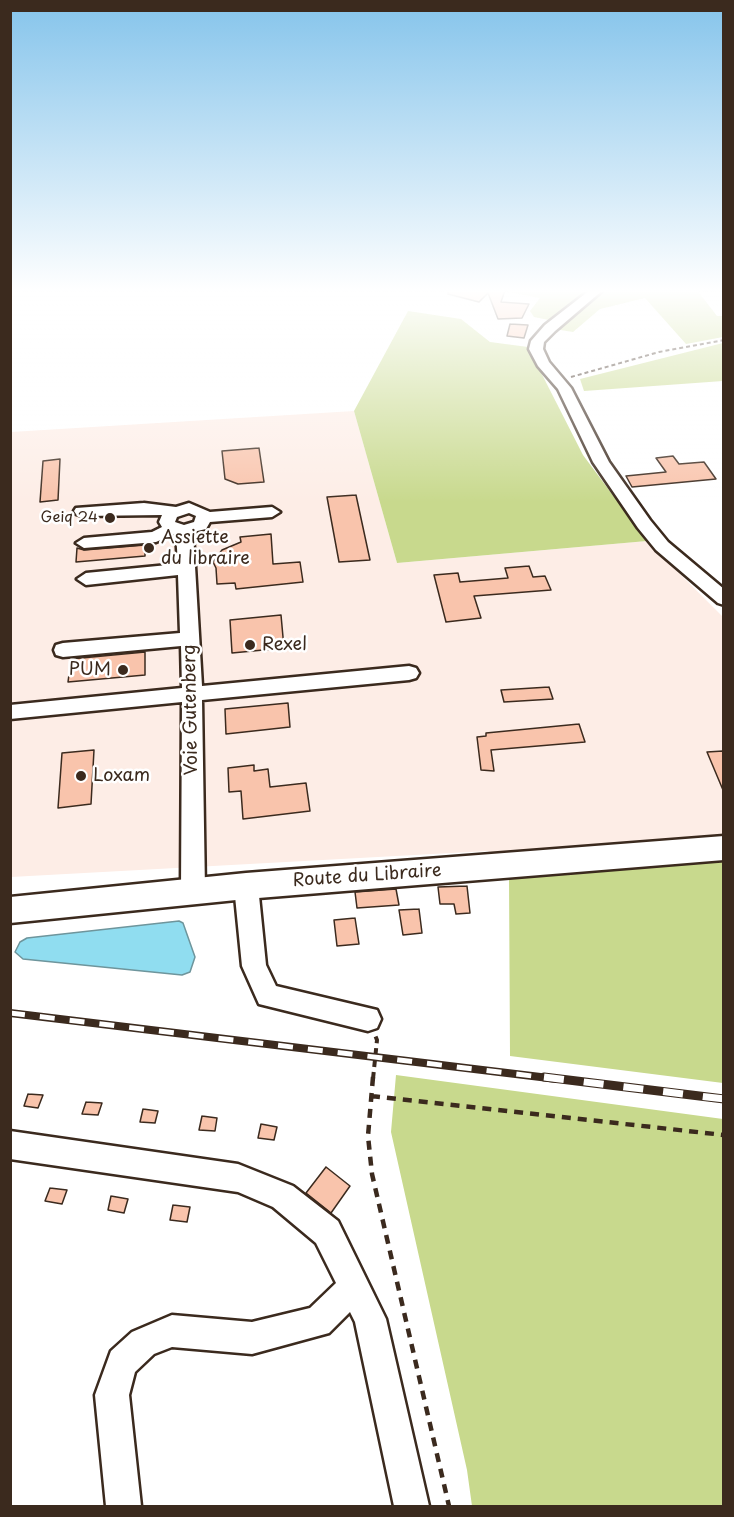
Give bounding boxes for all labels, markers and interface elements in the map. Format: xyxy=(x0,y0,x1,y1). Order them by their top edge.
place label: Geiq 24 xyxy=(41,509,98,527)
marker: Geiq 24 xyxy=(103,511,117,525)
place label: Assiette du libraire xyxy=(161,527,250,570)
marker: Assiette du libraire xyxy=(142,541,156,555)
place label: Rexel xyxy=(262,634,307,656)
marker: Rexel xyxy=(243,638,257,652)
street label: Voie Gutenberg xyxy=(179,644,203,776)
place label: PUM xyxy=(69,659,111,681)
marker: PUM xyxy=(116,663,130,677)
place label: Loxam xyxy=(93,765,150,787)
marker: Loxam xyxy=(74,769,88,783)
street label: Route du Libraire xyxy=(292,860,442,892)

